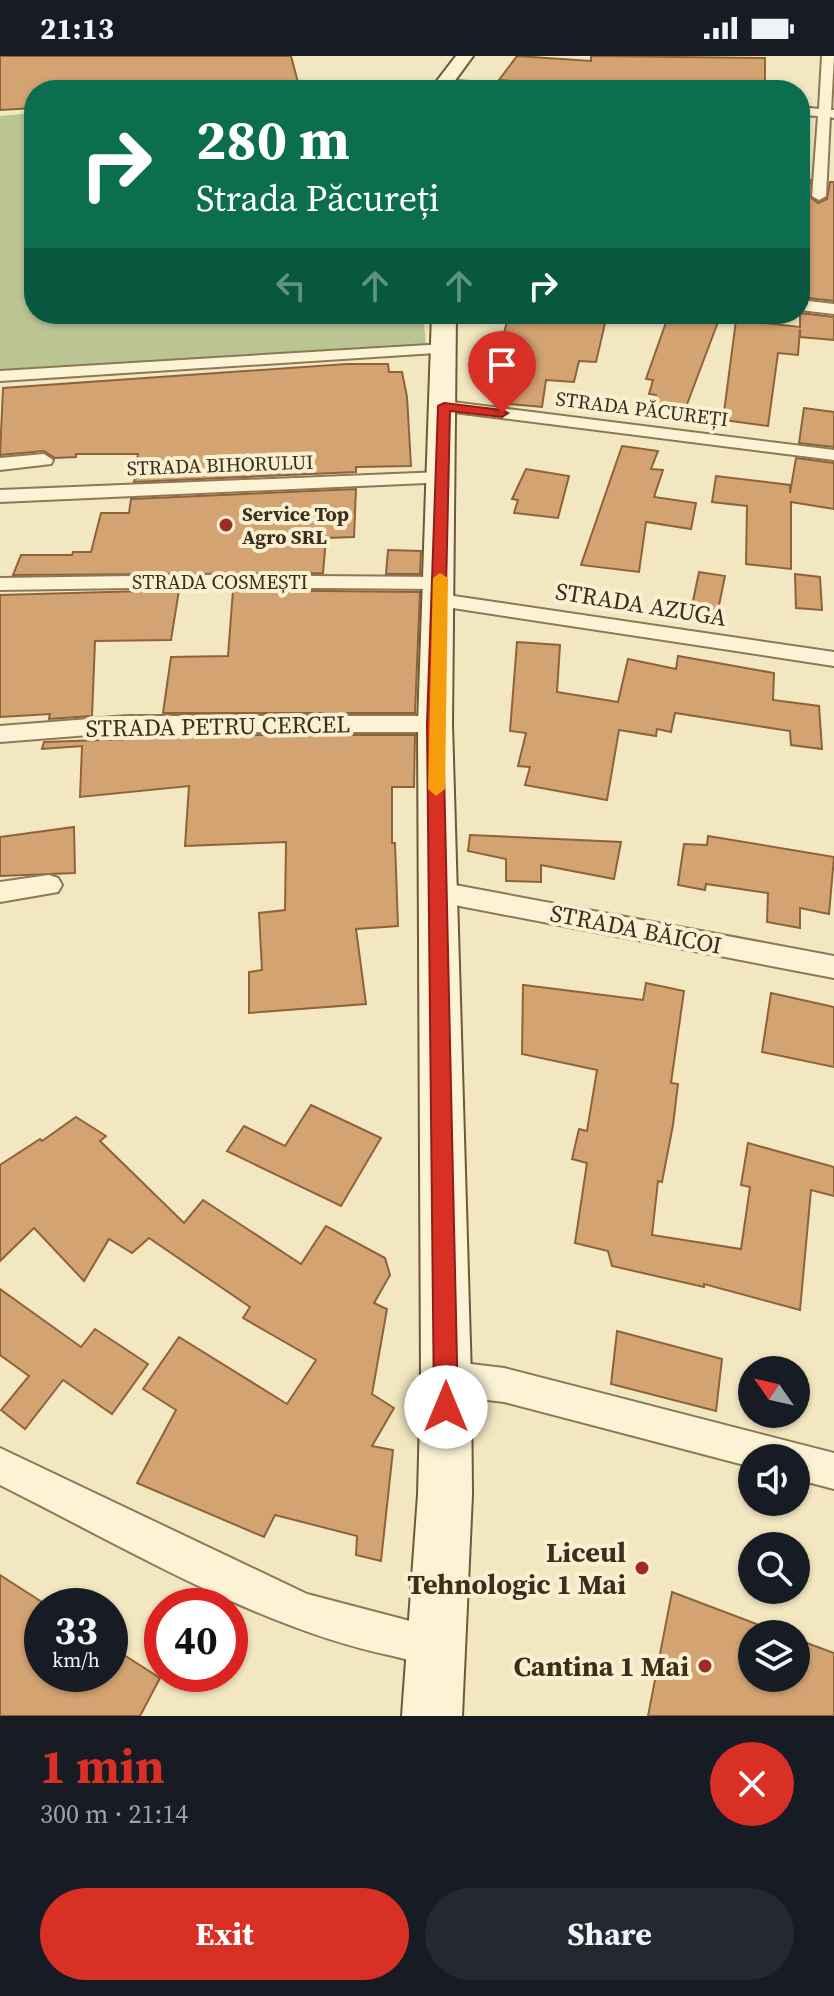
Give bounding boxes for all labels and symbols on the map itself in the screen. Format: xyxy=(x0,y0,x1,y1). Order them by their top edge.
pin xyxy=(468,331,536,413)
street label: STRADA PĂCUREȚI xyxy=(554,385,730,433)
street label: STRADA BIHORULUI xyxy=(126,448,314,482)
place label: Service Top Agro SRL xyxy=(242,500,349,551)
marker: Service Top Agro SRL xyxy=(217,516,235,534)
street label: STRADA COSMEȘTI xyxy=(132,568,308,596)
street label: STRADA AZUGA xyxy=(553,574,729,634)
street label: STRADA PETRU CERCEL xyxy=(85,707,351,745)
street label: STRADA BĂICOI xyxy=(547,896,725,962)
north arrow xyxy=(738,1356,810,1428)
position arrow xyxy=(404,1365,488,1449)
place label: Liceul Tehnologic 1 Mai xyxy=(407,1533,626,1603)
marker: Liceul Tehnologic 1 Mai xyxy=(633,1559,651,1577)
speed limit sign: 40 xyxy=(144,1588,248,1692)
place label: Cantina 1 Mai xyxy=(513,1647,689,1685)
marker: Cantina 1 Mai xyxy=(696,1657,714,1675)

